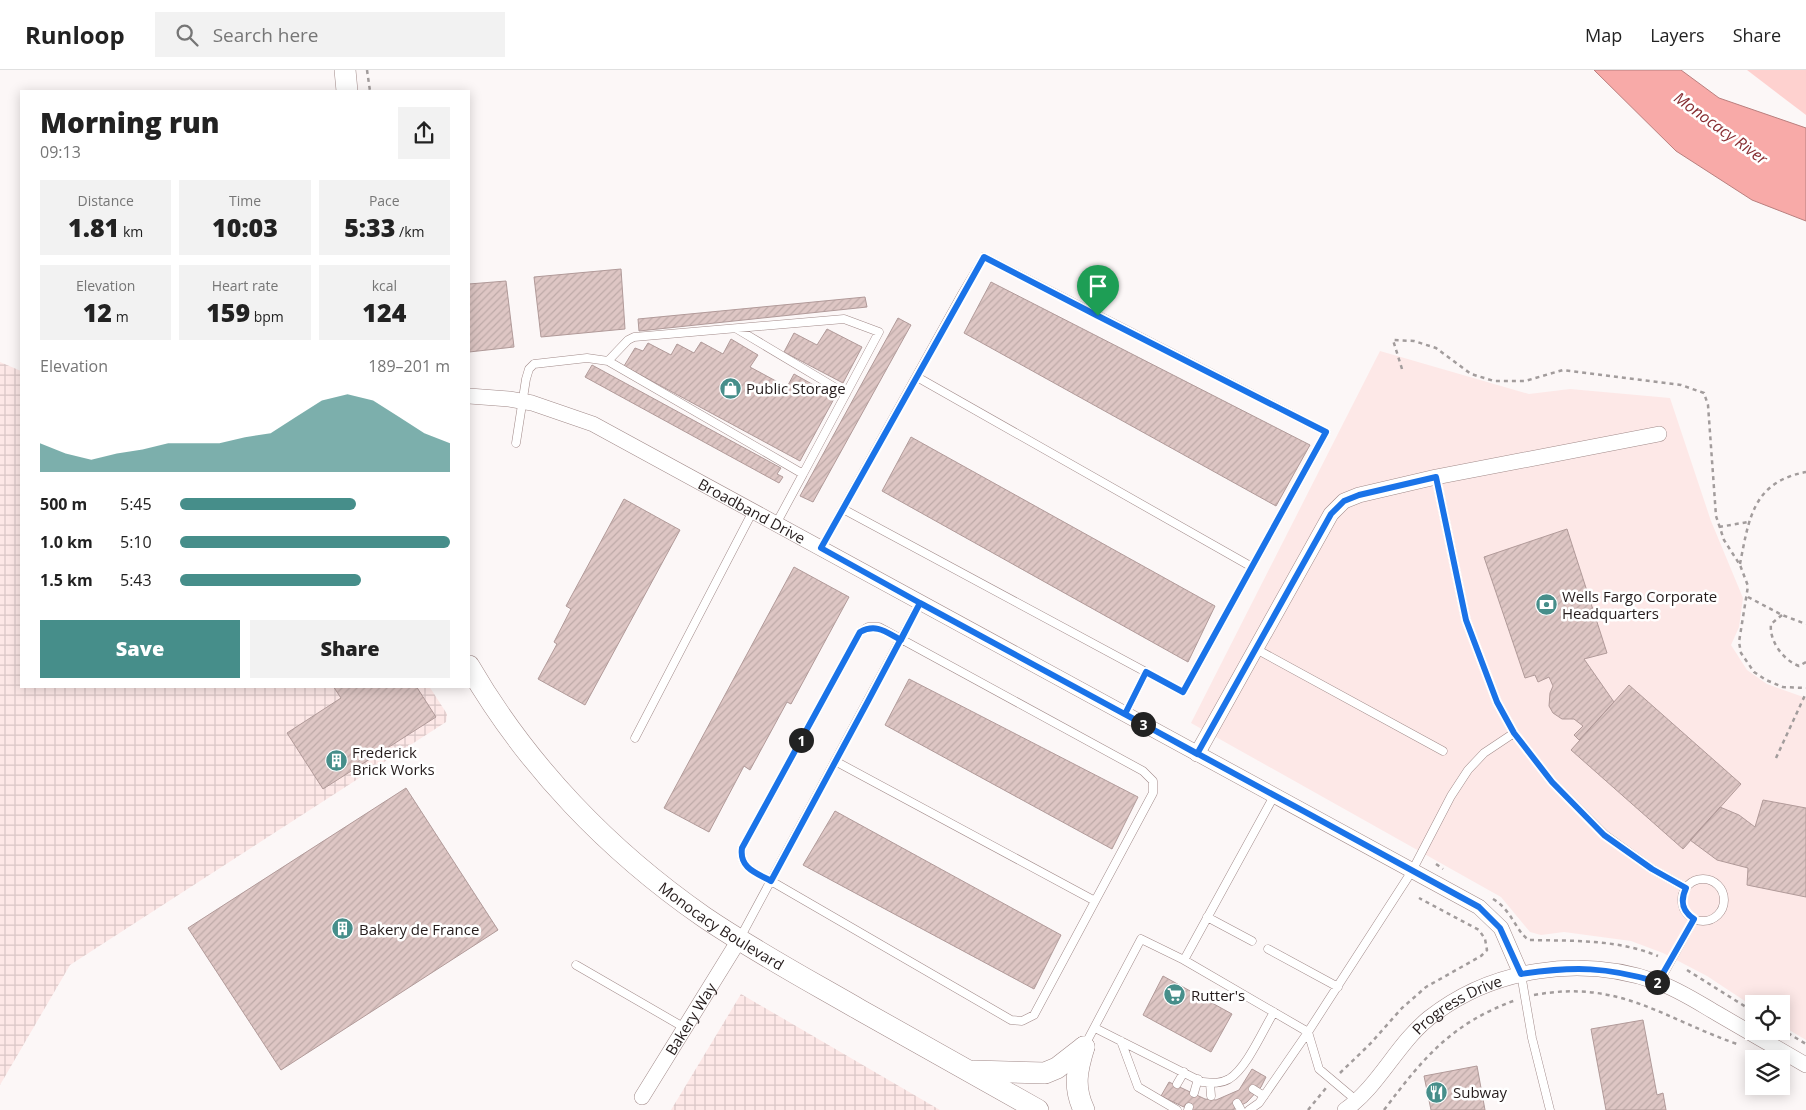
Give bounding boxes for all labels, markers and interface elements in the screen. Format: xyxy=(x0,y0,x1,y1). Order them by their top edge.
search box xyxy=(155,12,505,57)
text: Runloop xyxy=(25,18,125,51)
icon: search xyxy=(173,21,201,49)
text: Search here xyxy=(213,22,318,48)
text: Map xyxy=(1585,23,1622,47)
text: Layers xyxy=(1650,23,1705,47)
text: Share xyxy=(1733,23,1781,47)
water label: Monocacy River xyxy=(1670,87,1773,170)
text: Morning run xyxy=(40,103,220,141)
button: share xyxy=(398,107,450,159)
text: 09:13 xyxy=(40,141,81,163)
text: Distance xyxy=(78,191,134,210)
text: Time xyxy=(229,191,261,210)
text: Pace xyxy=(369,191,400,210)
text: 1.81 xyxy=(68,210,119,244)
text: 10:03 xyxy=(212,210,278,244)
text: 5:33 xyxy=(344,210,395,244)
text: km xyxy=(119,222,143,241)
text: /km xyxy=(395,222,424,241)
pin xyxy=(1077,265,1119,316)
icon: arrive xyxy=(1084,272,1112,300)
text: Elevation xyxy=(76,276,135,295)
text: Heart rate xyxy=(212,276,278,295)
text: kcal xyxy=(372,276,397,295)
text: 12 xyxy=(83,295,112,329)
text: 159 xyxy=(206,295,250,329)
text: 124 xyxy=(362,295,406,329)
text: m xyxy=(112,307,129,326)
text: bpm xyxy=(250,307,284,326)
text: Elevation xyxy=(40,355,108,377)
text: 189–201 m xyxy=(368,355,450,377)
shop icon: Public Storage xyxy=(718,376,742,400)
place label: Public Storage xyxy=(746,378,846,398)
street label: Broadband Drive xyxy=(695,473,809,548)
text: 500 m xyxy=(40,493,87,515)
text: 5:45 xyxy=(120,493,152,515)
text: 1.0 km xyxy=(40,531,93,553)
text: 5:10 xyxy=(120,531,152,553)
text: 1.5 km xyxy=(40,569,93,591)
text: 5:43 xyxy=(120,569,152,591)
place label: Wells Fargo Corporate Headquarters xyxy=(1562,586,1717,623)
bank icon: Wells Fargo Corporate Headquarters xyxy=(1534,593,1558,617)
button: Save xyxy=(40,620,240,678)
button: Share xyxy=(250,620,450,678)
pin: 3 xyxy=(1130,712,1156,736)
text: 3 xyxy=(1139,715,1148,734)
pin: 1 xyxy=(788,728,814,752)
text: 1 xyxy=(797,731,806,750)
place label: Frederick Brick Works xyxy=(352,742,435,779)
building icon: Frederick Brick Works xyxy=(324,749,348,773)
street label: Monocacy Boulevard xyxy=(655,877,788,974)
building icon: Bakery de France xyxy=(331,917,355,941)
place label: Bakery de France xyxy=(359,919,479,939)
street label: Progress Drive xyxy=(1407,970,1504,1039)
pin: 2 xyxy=(1644,970,1670,994)
text: 2 xyxy=(1653,973,1662,992)
street label: Bakery Way xyxy=(660,978,721,1059)
supermarket icon: Rutter's xyxy=(1163,983,1187,1007)
place label: Rutter's xyxy=(1191,985,1245,1005)
map controls xyxy=(1745,995,1790,1095)
button: locate xyxy=(1745,995,1790,1040)
button: layers xyxy=(1745,1050,1790,1095)
restaurant icon: Subway xyxy=(1425,1080,1449,1104)
place label: Subway xyxy=(1453,1082,1508,1102)

